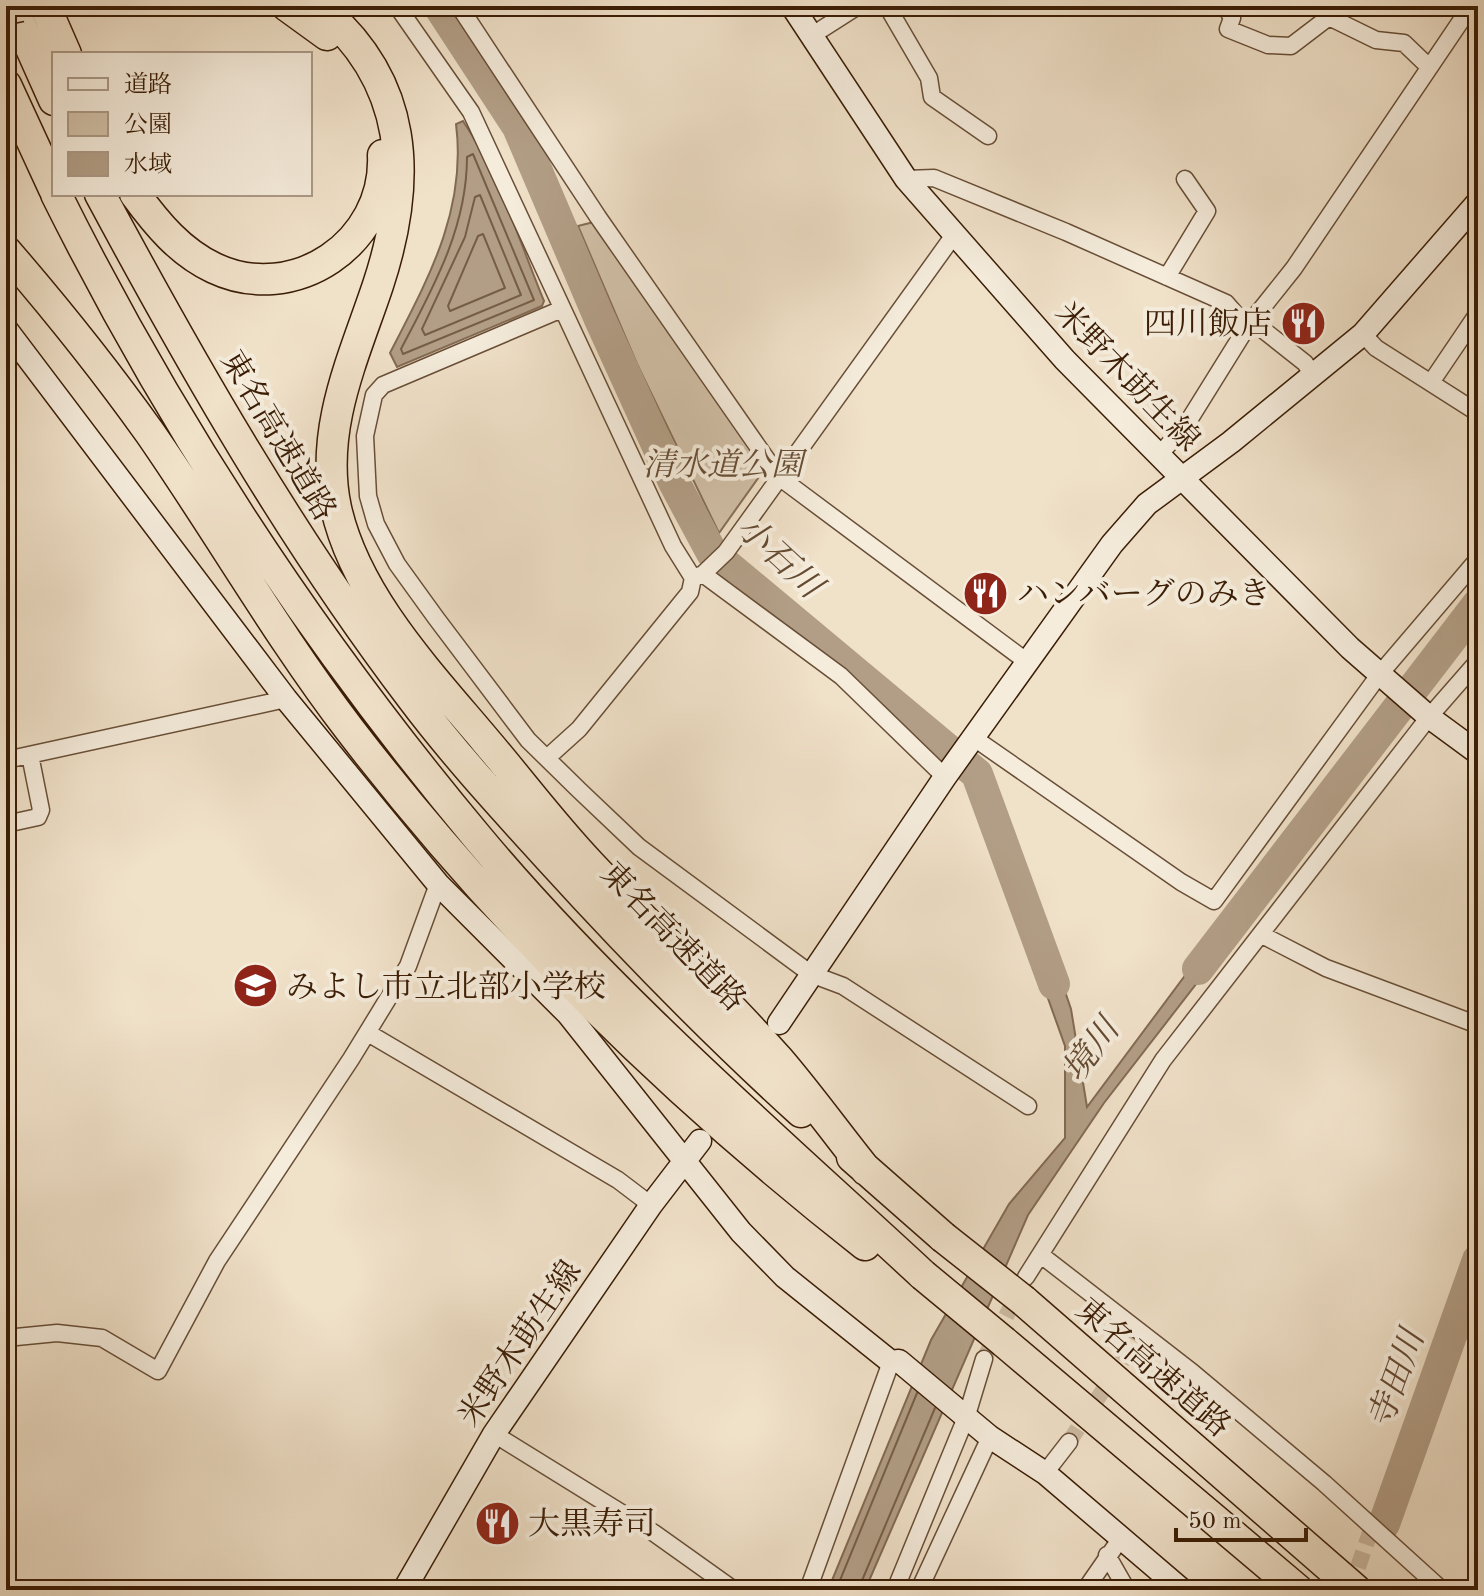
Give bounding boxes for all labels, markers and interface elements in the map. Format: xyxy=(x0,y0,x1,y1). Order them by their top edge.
legend xyxy=(52,52,312,196)
text: 道路 xyxy=(124,71,172,98)
text: 公園 xyxy=(124,112,172,138)
text: 水域 xyxy=(124,151,172,178)
street label: 米野木莇生線 xyxy=(1048,295,1207,458)
restaurant icon: 四川飯店 xyxy=(1279,299,1327,347)
place label: 四川飯店 xyxy=(1144,307,1272,342)
street label: 東名高速道路 xyxy=(213,344,343,527)
park label: 清水道公園 xyxy=(643,448,808,483)
water label: 小石川 xyxy=(729,509,832,608)
restaurant icon: ハンバーグのみき xyxy=(962,569,1010,617)
place label: ハンバーグのみき xyxy=(1017,578,1271,612)
street label: 東名高速道路 xyxy=(594,855,753,1018)
school or university icon: みよし市立北部小学校 xyxy=(231,962,279,1010)
place label: みよし市立北部小学校 xyxy=(286,970,606,1005)
water label: 境川 xyxy=(1056,1008,1129,1088)
street label: 米野木莇生線 xyxy=(451,1254,588,1433)
street label: 東名高速道路 xyxy=(1069,1291,1238,1444)
water label: 寺田川 xyxy=(1362,1322,1433,1434)
scale bar xyxy=(1176,1492,1306,1542)
restaurant icon: 大黒寿司 xyxy=(473,1499,521,1547)
place label: 大黒寿司 xyxy=(528,1507,656,1542)
text: 50 m xyxy=(1188,1510,1242,1534)

